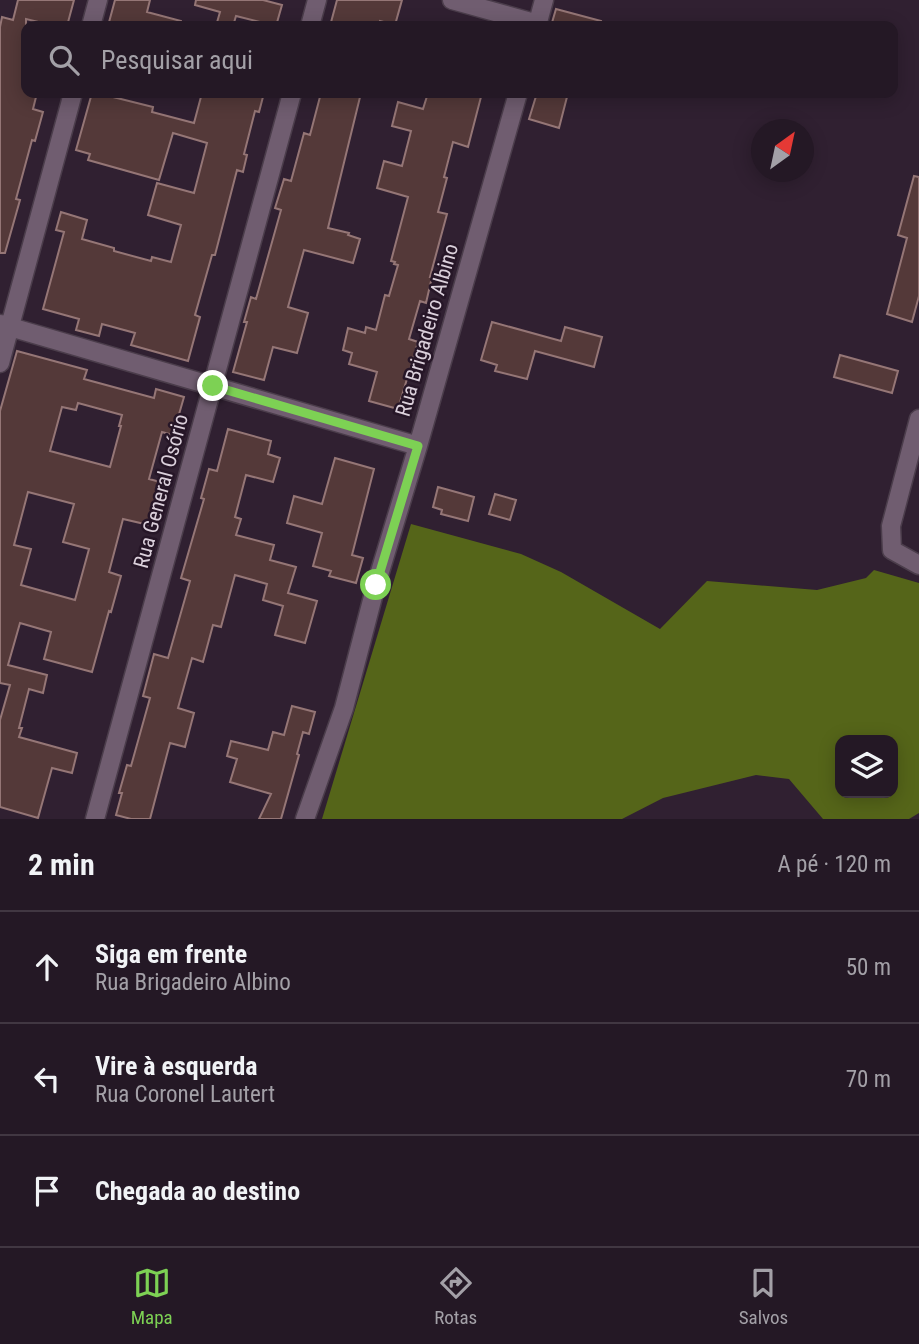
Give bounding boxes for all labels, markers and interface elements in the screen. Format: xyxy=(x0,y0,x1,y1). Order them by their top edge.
search box xyxy=(21,21,898,98)
icon: search xyxy=(45,41,83,79)
text: Pesquisar aqui xyxy=(101,45,253,75)
north arrow xyxy=(751,119,814,182)
street label: Rua Brigadeiro Albino xyxy=(391,241,463,419)
route end xyxy=(197,370,228,401)
street label: Rua General Osório xyxy=(129,411,193,571)
route start xyxy=(360,569,391,600)
map controls xyxy=(835,735,898,798)
button: layers xyxy=(835,735,898,798)
text: 2 min xyxy=(28,847,95,882)
text: A pé · 120 m xyxy=(778,851,891,878)
text: Siga em frente xyxy=(95,939,247,969)
icon: ahead xyxy=(28,948,66,986)
text: 50 m xyxy=(846,954,891,981)
text: Rua Brigadeiro Albino xyxy=(95,969,291,996)
text: Vire à esquerda xyxy=(95,1051,258,1081)
icon: left xyxy=(28,1060,66,1098)
text: 70 m xyxy=(846,1066,891,1093)
text: Rua Coronel Lautert xyxy=(95,1081,275,1108)
icon: arrive xyxy=(28,1172,66,1210)
text: Chegada ao destino xyxy=(95,1176,300,1206)
tab: Mapa xyxy=(131,1264,173,1329)
tab: Rotas xyxy=(434,1264,477,1329)
tab: Salvos xyxy=(739,1264,788,1329)

